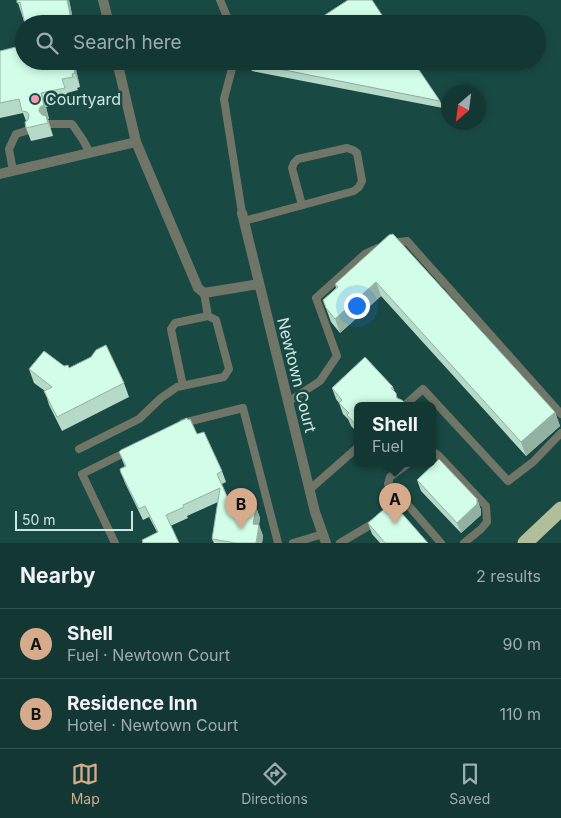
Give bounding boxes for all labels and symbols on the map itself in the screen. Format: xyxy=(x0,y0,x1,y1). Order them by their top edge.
north arrow xyxy=(441,85,486,130)
place label: Courtyard xyxy=(45,89,121,109)
marker: Courtyard xyxy=(29,93,41,105)
your location xyxy=(344,293,370,319)
street label: Newtown Court xyxy=(273,315,321,435)
pin: A xyxy=(379,483,411,524)
pin: B xyxy=(225,488,257,529)
scale bar xyxy=(15,508,132,531)

